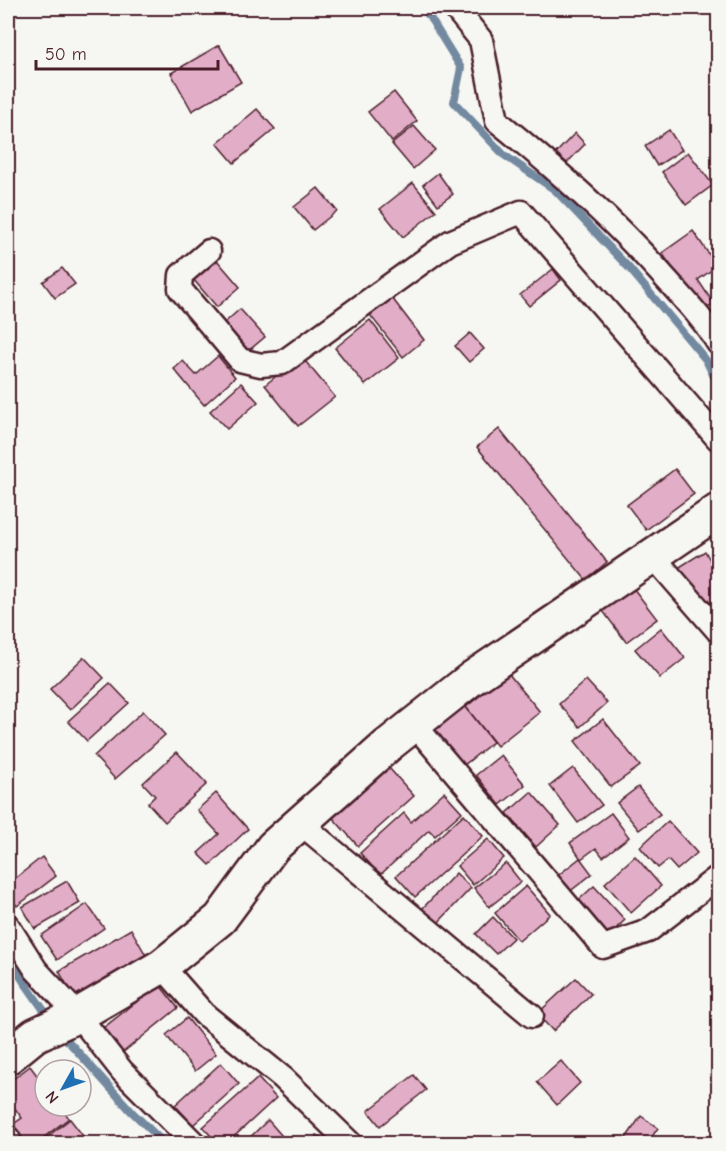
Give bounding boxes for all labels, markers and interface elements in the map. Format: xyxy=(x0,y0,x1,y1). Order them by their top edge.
scale bar xyxy=(36,33,218,71)
text: 50 m xyxy=(45,44,87,65)
north arrow xyxy=(33,1058,93,1118)
text: N xyxy=(42,1087,63,1107)

